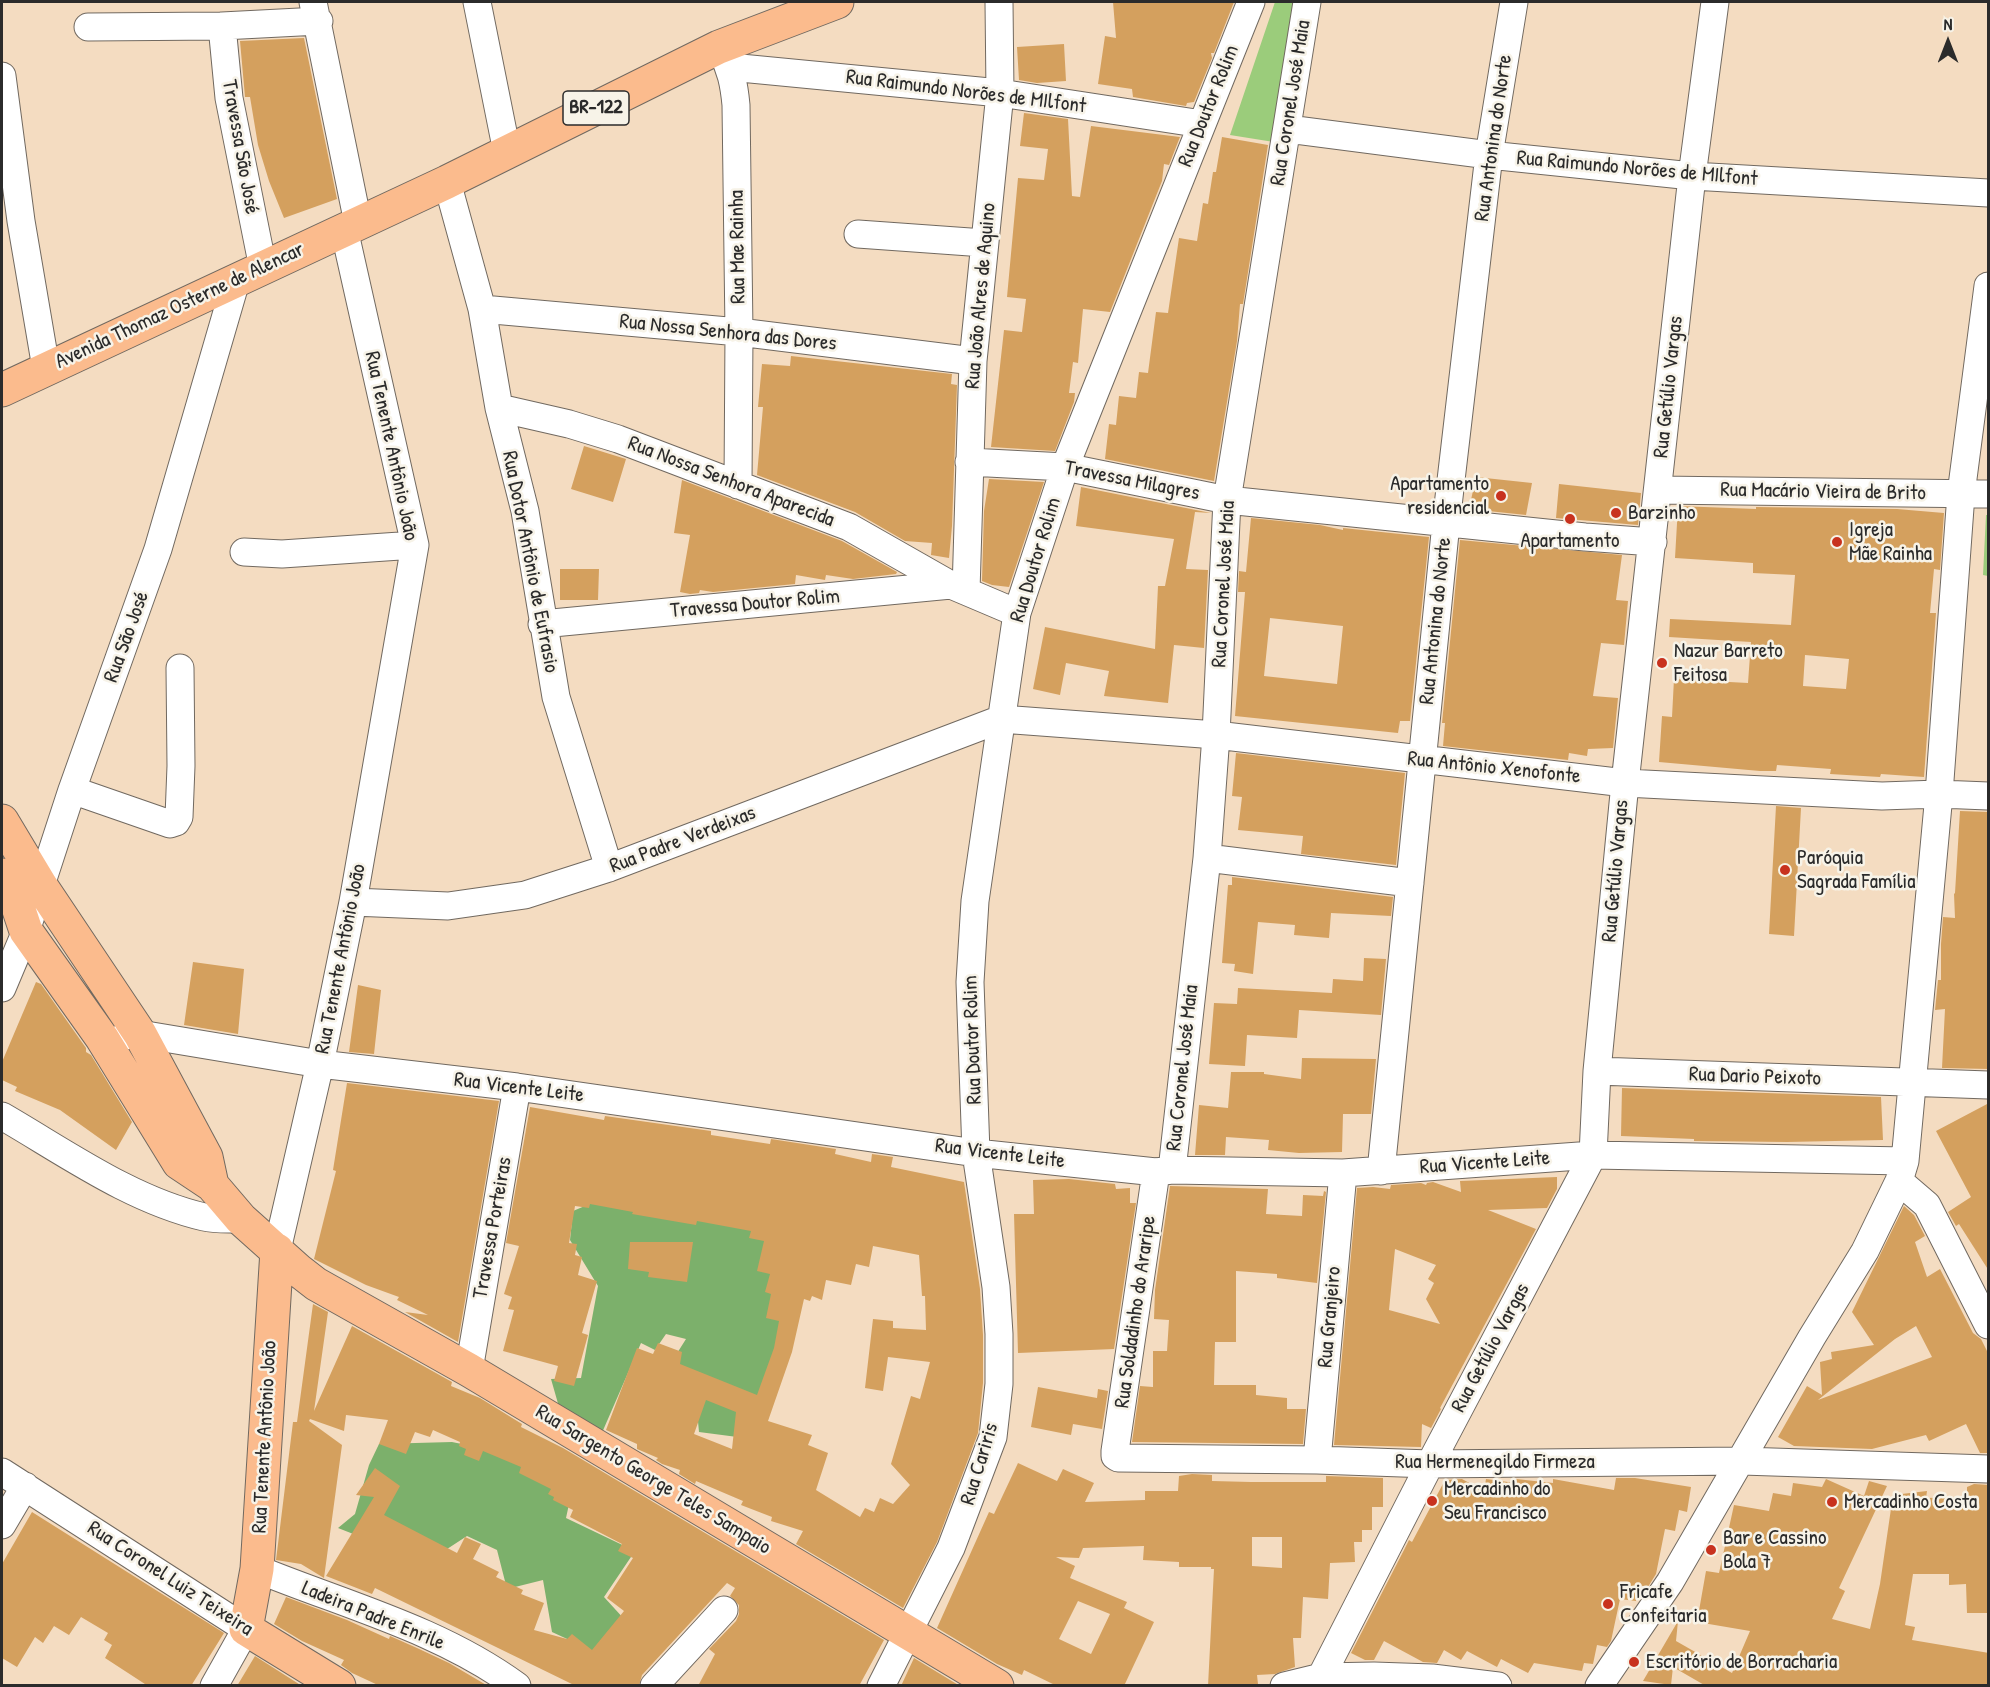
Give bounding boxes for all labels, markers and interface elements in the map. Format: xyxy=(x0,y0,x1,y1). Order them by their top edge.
north arrow xyxy=(1918,12,1978,72)
text: N xyxy=(1944,13,1952,35)
street label: Rua Coronel José Maia xyxy=(1265,19,1317,187)
street label: Rua Doutor Rolim xyxy=(1173,41,1245,171)
street label: Rua Antonina do Norte xyxy=(1470,53,1518,223)
street label: Rua Raimundo Norões de MIlfont xyxy=(845,65,1087,119)
street label: Travessa São José xyxy=(216,78,264,216)
road number: BR-122 xyxy=(563,91,629,125)
street label: Rua Raimundo Norões de MIlfont xyxy=(1516,146,1758,192)
street label: Rua Mae Rainha xyxy=(724,190,752,304)
street label: Rua João Alres de Aquino xyxy=(960,202,1002,390)
street label: Avenida Thomaz Osterne de Alencar xyxy=(52,237,308,375)
street label: Rua Nossa Senhora das Dores xyxy=(618,309,838,357)
street label: Rua Getúlio Vargas xyxy=(1649,315,1689,459)
street label: Rua Tenente Antônio João xyxy=(359,349,423,543)
street label: Rua Nossa Senhora Aparecida xyxy=(624,431,838,533)
street label: Rua Dotor Antônio de Eufrasio xyxy=(496,449,564,675)
street label: Travessa Milagres xyxy=(1062,456,1202,506)
place label: Apartamento residencial xyxy=(1390,471,1489,521)
street label: Rua Macário Vieira de Brito xyxy=(1720,478,1926,506)
marker: Apartamento residencial xyxy=(1494,489,1508,503)
street label: Rua Doutor Rolim xyxy=(1005,495,1067,625)
street label: Rua Coronel José Maia xyxy=(1207,500,1241,668)
place label: Barzinho xyxy=(1628,500,1695,526)
marker: Barzinho xyxy=(1609,506,1623,520)
marker: Apartamento xyxy=(1563,512,1577,526)
place label: Igreja Mãe Rainha xyxy=(1849,517,1932,567)
place label: Apartamento xyxy=(1521,528,1619,554)
marker: Igreja Mãe Rainha xyxy=(1830,535,1844,549)
street label: Rua Antonina do Norte xyxy=(1415,536,1457,706)
street label: Travessa Doutor Rolim xyxy=(669,584,841,624)
street label: Rua São José xyxy=(99,588,155,686)
place label: Nazur Barreto Feitosa xyxy=(1674,638,1783,688)
marker: Nazur Barreto Feitosa xyxy=(1655,656,1669,670)
street label: Rua Antônio Xenofonte xyxy=(1406,746,1582,790)
street label: Rua Getúlio Vargas xyxy=(1597,799,1635,943)
street label: Rua Padre Verdeixas xyxy=(607,801,759,879)
place label: Paróquia Sagrada Família xyxy=(1797,845,1915,895)
street label: Rua Tenente Antônio João xyxy=(310,862,372,1056)
marker: Paróquia Sagrada Família xyxy=(1778,863,1792,877)
street label: Rua Doutor Rolim xyxy=(958,975,988,1105)
street label: Rua Coronel José Maia xyxy=(1162,984,1204,1152)
street label: Rua Dario Peixoto xyxy=(1689,1062,1821,1092)
street label: Rua Vicente Leite xyxy=(453,1068,585,1108)
street label: Rua Vicente Leite xyxy=(934,1134,1066,1174)
street label: Rua Vicente Leite xyxy=(1419,1146,1551,1180)
street label: Travessa Porteiras xyxy=(468,1155,518,1301)
street label: Rua Soldadinho do Araripe xyxy=(1110,1214,1162,1410)
street label: Rua Granjeiro xyxy=(1313,1265,1347,1369)
street label: Rua Getúlio Vargas xyxy=(1446,1279,1536,1417)
street label: Rua Tenente Antônio João xyxy=(247,1340,283,1534)
street label: Rua Sargento George Teles Sampaio xyxy=(531,1400,775,1560)
street label: Rua Cariris xyxy=(956,1420,1004,1508)
street label: Rua Hermenegildo Firmeza xyxy=(1395,1449,1595,1475)
place label: Mercadinho do Seu Francisco xyxy=(1444,1476,1550,1526)
place label: Mercadinho Costa xyxy=(1844,1489,1977,1515)
marker: Mercadinho do Seu Francisco xyxy=(1425,1494,1439,1508)
marker: Mercadinho Costa xyxy=(1825,1495,1839,1509)
street label: Rua Coronel Luiz Teixeira xyxy=(83,1516,257,1642)
place label: Bar e Cassino Bola 7 xyxy=(1723,1525,1827,1575)
marker: Bar e Cassino Bola 7 xyxy=(1704,1543,1718,1557)
street label: Ladeira Padre Enrile xyxy=(298,1576,448,1656)
place label: Fricafe Confeitaria xyxy=(1620,1579,1707,1629)
marker: Fricafe Confeitaria xyxy=(1601,1597,1615,1611)
place label: Escritório de Borracharia xyxy=(1646,1649,1837,1675)
marker: Escritório de Borracharia xyxy=(1627,1655,1641,1669)

